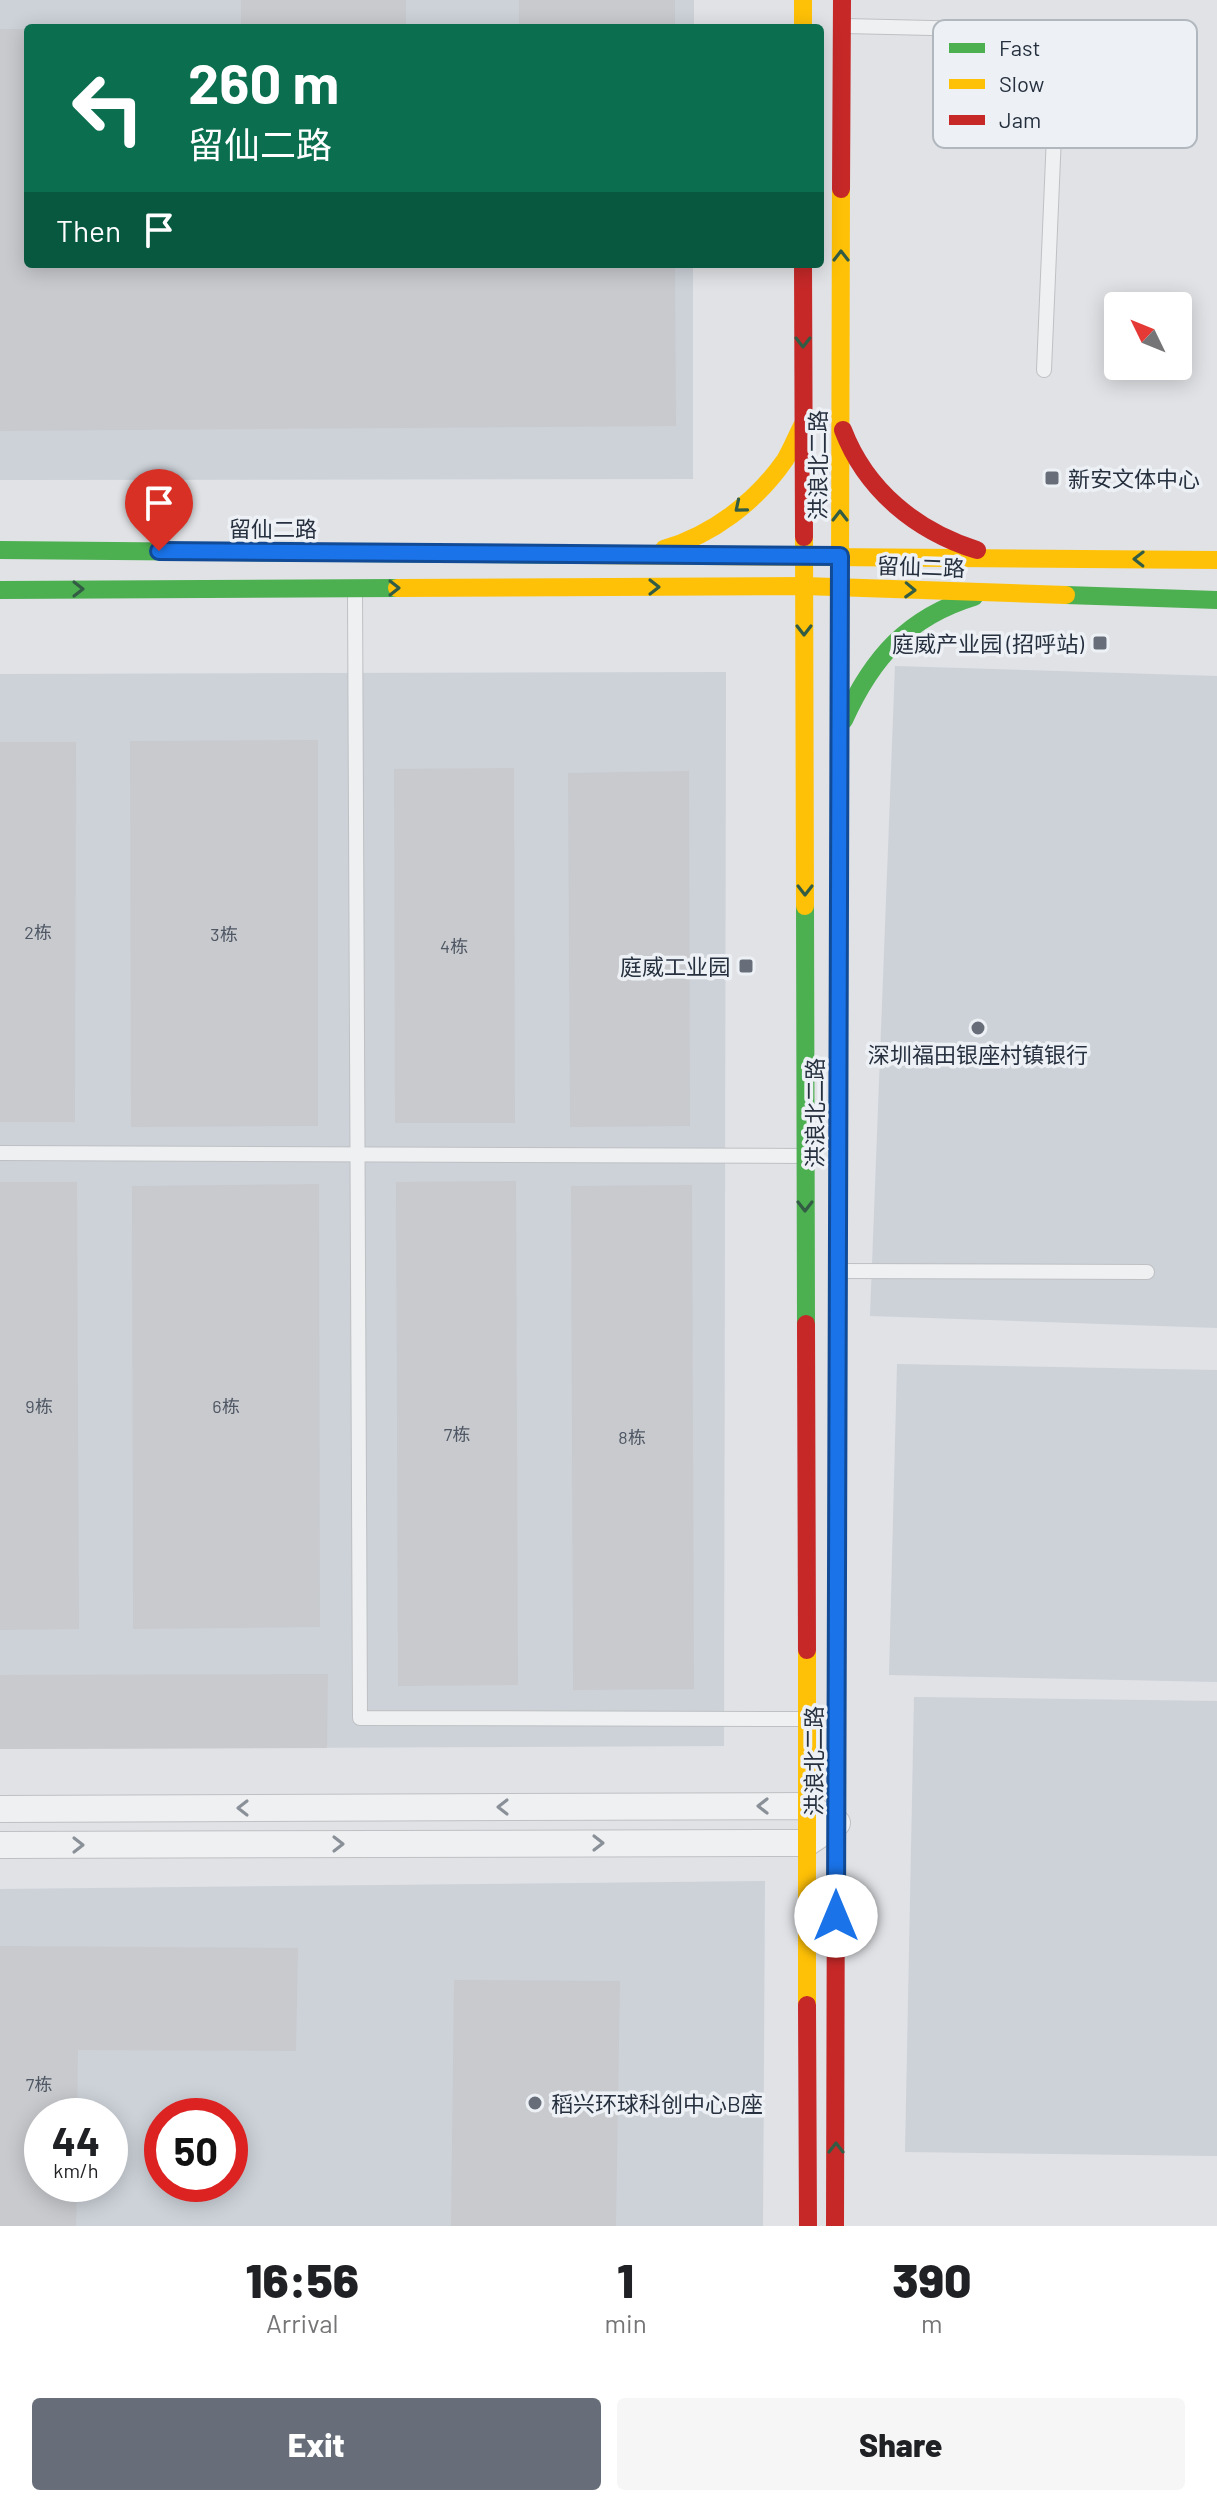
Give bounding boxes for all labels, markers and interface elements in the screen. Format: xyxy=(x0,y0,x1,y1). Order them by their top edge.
legend xyxy=(933,20,1197,148)
text: Fast xyxy=(999,34,1041,60)
text: 260 m xyxy=(188,48,339,115)
icon: left xyxy=(56,56,160,160)
text: Slow xyxy=(999,70,1044,96)
text: Jam xyxy=(999,106,1041,132)
text: 留仙二路 xyxy=(188,122,332,165)
icon: arrive xyxy=(137,208,181,252)
text: Then xyxy=(56,212,121,248)
one-way arrow xyxy=(832,249,850,262)
north arrow xyxy=(1104,292,1192,380)
map controls xyxy=(1104,292,1192,380)
one-way arrow xyxy=(794,336,812,349)
street label: 洪浪北二路 xyxy=(804,410,830,520)
place label: 新安文体中心 xyxy=(1068,465,1200,491)
pin xyxy=(125,469,193,551)
marker: 新安文体中心 xyxy=(1043,469,1061,487)
icon: arrive xyxy=(137,481,181,525)
one-way arrow xyxy=(735,497,749,512)
one-way arrow xyxy=(832,509,849,522)
street label: 留仙二路 xyxy=(229,515,317,541)
one-way arrow xyxy=(1132,550,1145,568)
street label: 留仙二路 xyxy=(877,551,965,581)
one-way arrow xyxy=(648,578,661,596)
one-way arrow xyxy=(388,579,401,597)
one-way arrow xyxy=(72,581,85,598)
one-way arrow xyxy=(904,581,917,598)
one-way arrow xyxy=(795,624,813,637)
place label: 庭威产业园 (招呼站) xyxy=(892,630,1084,656)
marker: 庭威产业园 (招呼站) xyxy=(1091,634,1109,652)
one-way arrow xyxy=(796,884,814,897)
house number: 2栋 xyxy=(24,921,52,943)
house number: 3栋 xyxy=(210,923,238,945)
house number: 4栋 xyxy=(440,935,468,957)
place label: 庭威工业园 xyxy=(620,953,730,979)
marker: 庭威工业园 xyxy=(737,957,755,975)
marker: 深圳福田银座村镇银行 xyxy=(969,1019,987,1037)
place label: 深圳福田银座村镇银行 xyxy=(868,1041,1088,1067)
street label: 洪浪北二路 xyxy=(801,1058,827,1168)
one-way arrow xyxy=(796,1200,814,1213)
house number: 9栋 xyxy=(25,1395,53,1417)
house number: 6栋 xyxy=(212,1395,240,1417)
house number: 7栋 xyxy=(444,1423,470,1445)
house number: 8栋 xyxy=(618,1426,646,1448)
street label: 洪浪北二路 xyxy=(800,1706,826,1816)
one-way arrow xyxy=(756,1797,769,1815)
one-way arrow xyxy=(496,1798,509,1816)
one-way arrow xyxy=(236,1799,249,1817)
one-way arrow xyxy=(592,1834,605,1852)
one-way arrow xyxy=(332,1835,345,1853)
one-way arrow xyxy=(72,1836,85,1854)
position arrow xyxy=(794,1874,878,1958)
house number: 7栋 xyxy=(26,2073,52,2095)
place label: 稻兴环球科创中心B座 xyxy=(551,2090,763,2116)
marker: 稻兴环球科创中心B座 xyxy=(526,2094,544,2112)
speed limit sign: 50 xyxy=(144,2098,248,2202)
text: 44 xyxy=(52,2116,100,2164)
one-way arrow xyxy=(827,2141,845,2154)
text: km/h xyxy=(53,2158,99,2182)
text: 16:56 xyxy=(245,2250,359,2308)
text: 1 xyxy=(617,2250,634,2308)
text: 390 xyxy=(892,2250,972,2308)
text: Arrival xyxy=(266,2307,339,2338)
text: min xyxy=(605,2307,647,2338)
text: m xyxy=(921,2307,943,2338)
button: Exit xyxy=(32,2398,601,2490)
button: Share xyxy=(617,2398,1185,2490)

